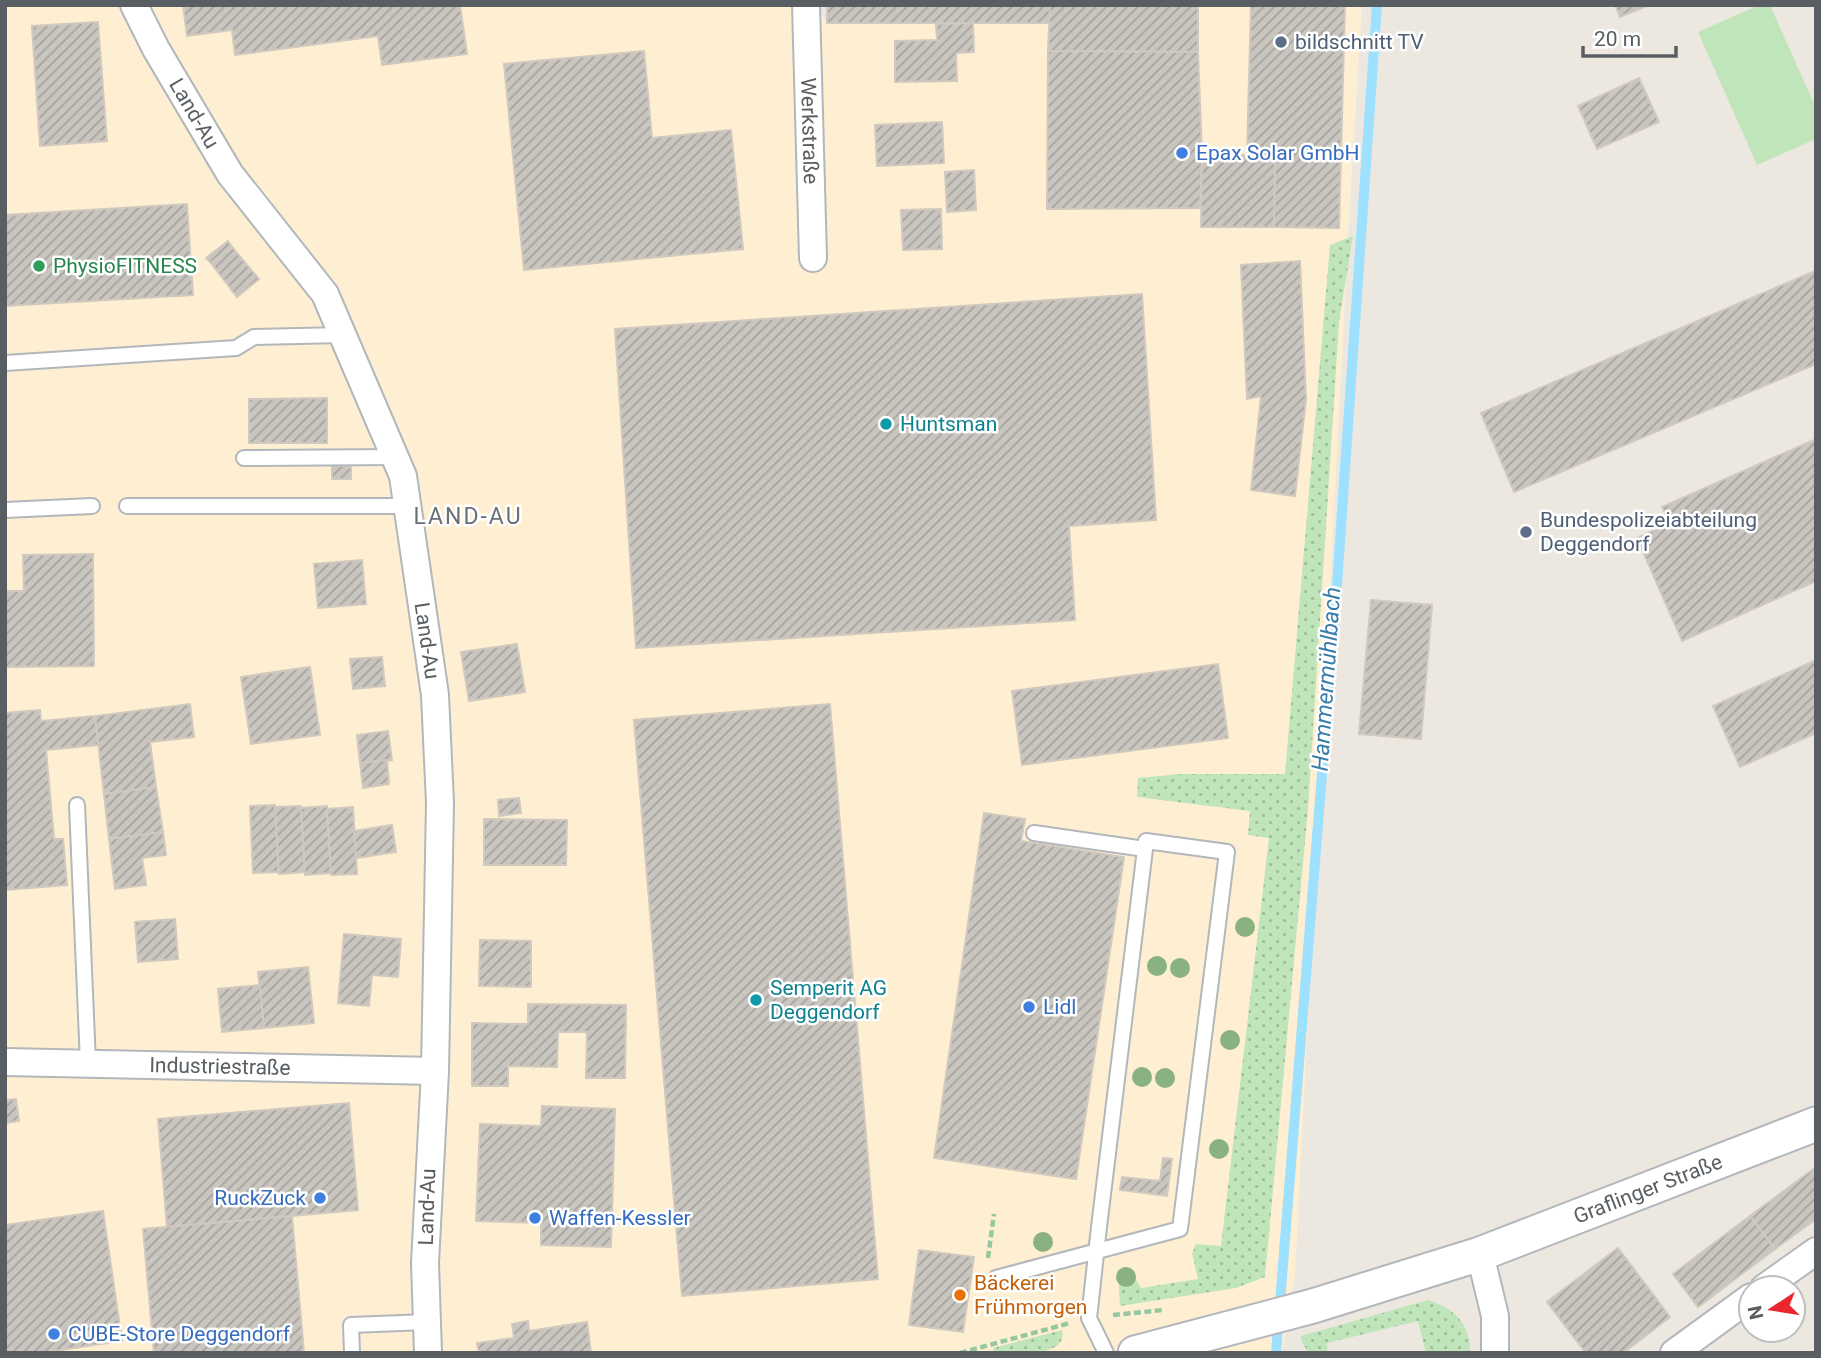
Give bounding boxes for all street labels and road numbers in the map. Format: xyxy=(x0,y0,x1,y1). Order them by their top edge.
street label: Land-Au xyxy=(164,74,224,153)
street label: Werkstraße xyxy=(796,77,823,185)
street label: Land-Au xyxy=(410,601,445,681)
street label: Industriestraße xyxy=(149,1053,291,1080)
street label: Graflinger Straße xyxy=(1570,1149,1726,1229)
street label: Land-Au xyxy=(414,1168,440,1246)

